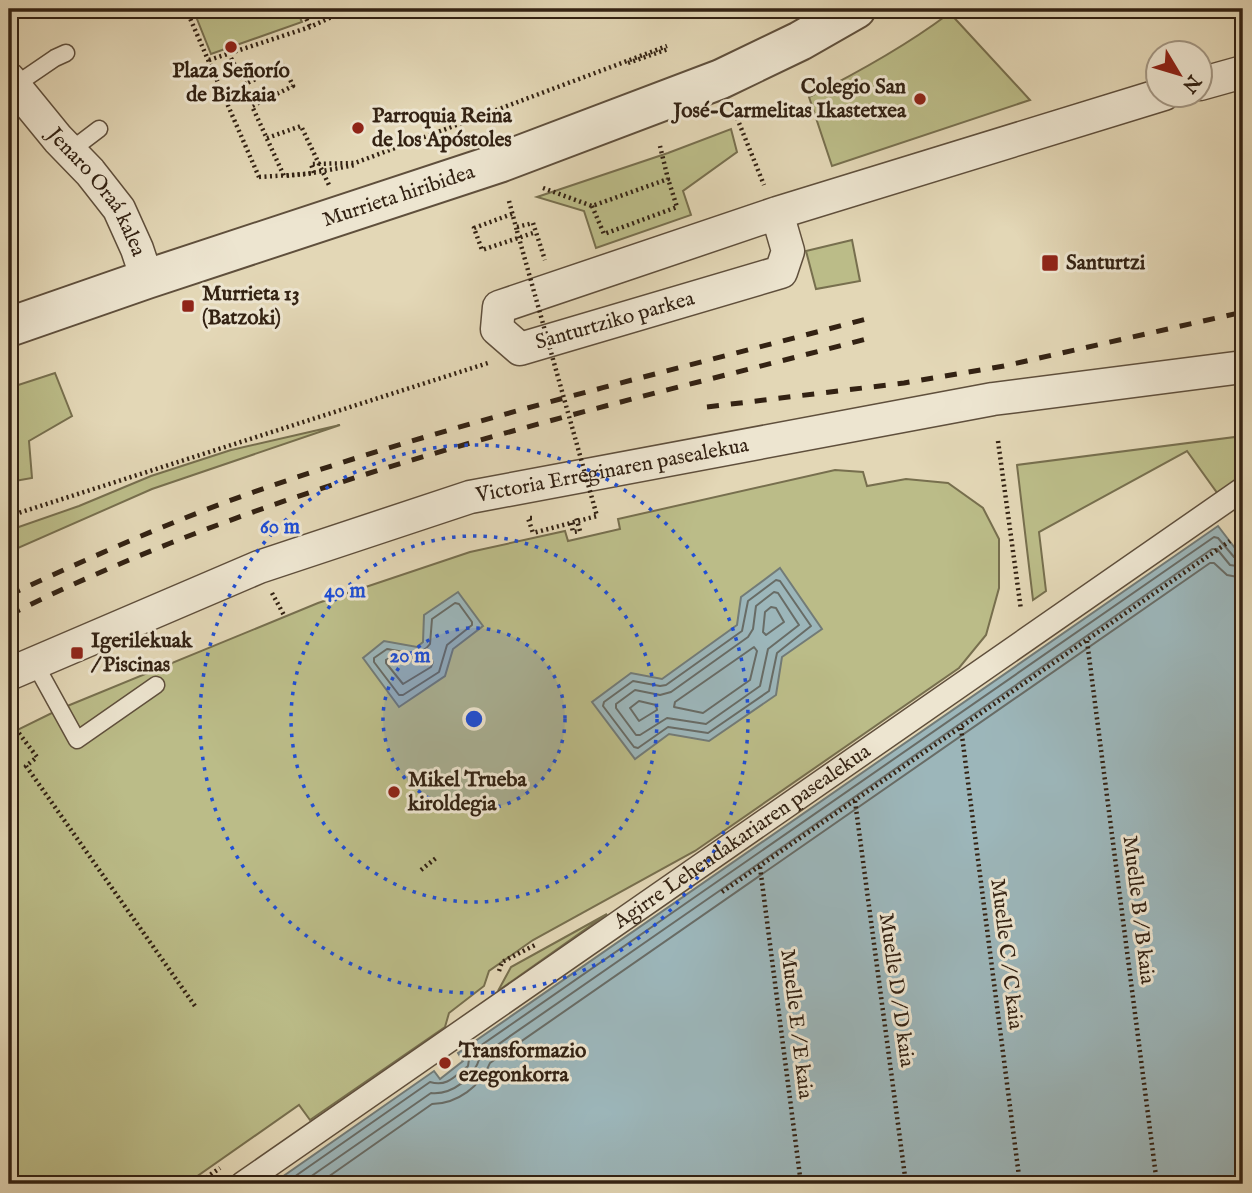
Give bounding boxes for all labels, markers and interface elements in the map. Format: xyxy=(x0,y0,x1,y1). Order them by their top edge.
north arrow xyxy=(1144,38,1214,108)
marker: Plaza Señorío de Bizkaia xyxy=(223,39,239,55)
place label: Plaza Señorío de Bizkaia xyxy=(172,58,291,109)
text: N xyxy=(1176,69,1206,98)
place label: Colegio San José-Carmelitas Ikastetxea xyxy=(670,74,907,125)
marker: Colegio San José-Carmelitas Ikastetxea xyxy=(912,91,928,107)
place label: Parroquia Reina de los Apóstoles xyxy=(372,103,513,154)
marker: Parroquia Reina de los Apóstoles xyxy=(350,120,366,136)
street label: Jenaro Oraá kalea xyxy=(40,121,152,261)
street label: Murrieta hiribidea xyxy=(319,158,479,234)
place label: Santurtzi xyxy=(1066,250,1146,277)
marker: Santurtzi xyxy=(1040,253,1060,273)
place label: Murrieta 13 (Batzoki) xyxy=(202,281,300,332)
street label: Santurtziko parkea xyxy=(532,285,699,357)
marker: Murrieta 13 (Batzoki) xyxy=(180,298,196,314)
street label: Victoria Erreginaren pasealekua xyxy=(473,431,752,509)
text: 60 m xyxy=(260,514,301,541)
text: 40 m xyxy=(324,578,366,605)
place label: Igerilekuak / Piscinas xyxy=(90,628,193,679)
text: 20 m xyxy=(390,643,431,670)
marker: Igerilekuak / Piscinas xyxy=(69,645,85,661)
centre of rings xyxy=(462,707,486,731)
street label: Agirre Lehendakariaren pasealekua xyxy=(608,738,877,936)
place label: Mikel Trueba kiroldegia xyxy=(407,767,528,818)
marker: Mikel Trueba kiroldegia xyxy=(386,784,402,800)
street label: Muelle B / B kaia xyxy=(1115,834,1161,987)
street label: Muelle C / C kaia xyxy=(983,877,1029,1032)
street label: Muelle D / D kaia xyxy=(872,911,920,1070)
street label: Muelle E / E kaia xyxy=(773,948,819,1101)
place label: Transformazio ezegonkorra xyxy=(458,1038,587,1089)
marker: Transformazio ezegonkorra xyxy=(437,1055,453,1071)

